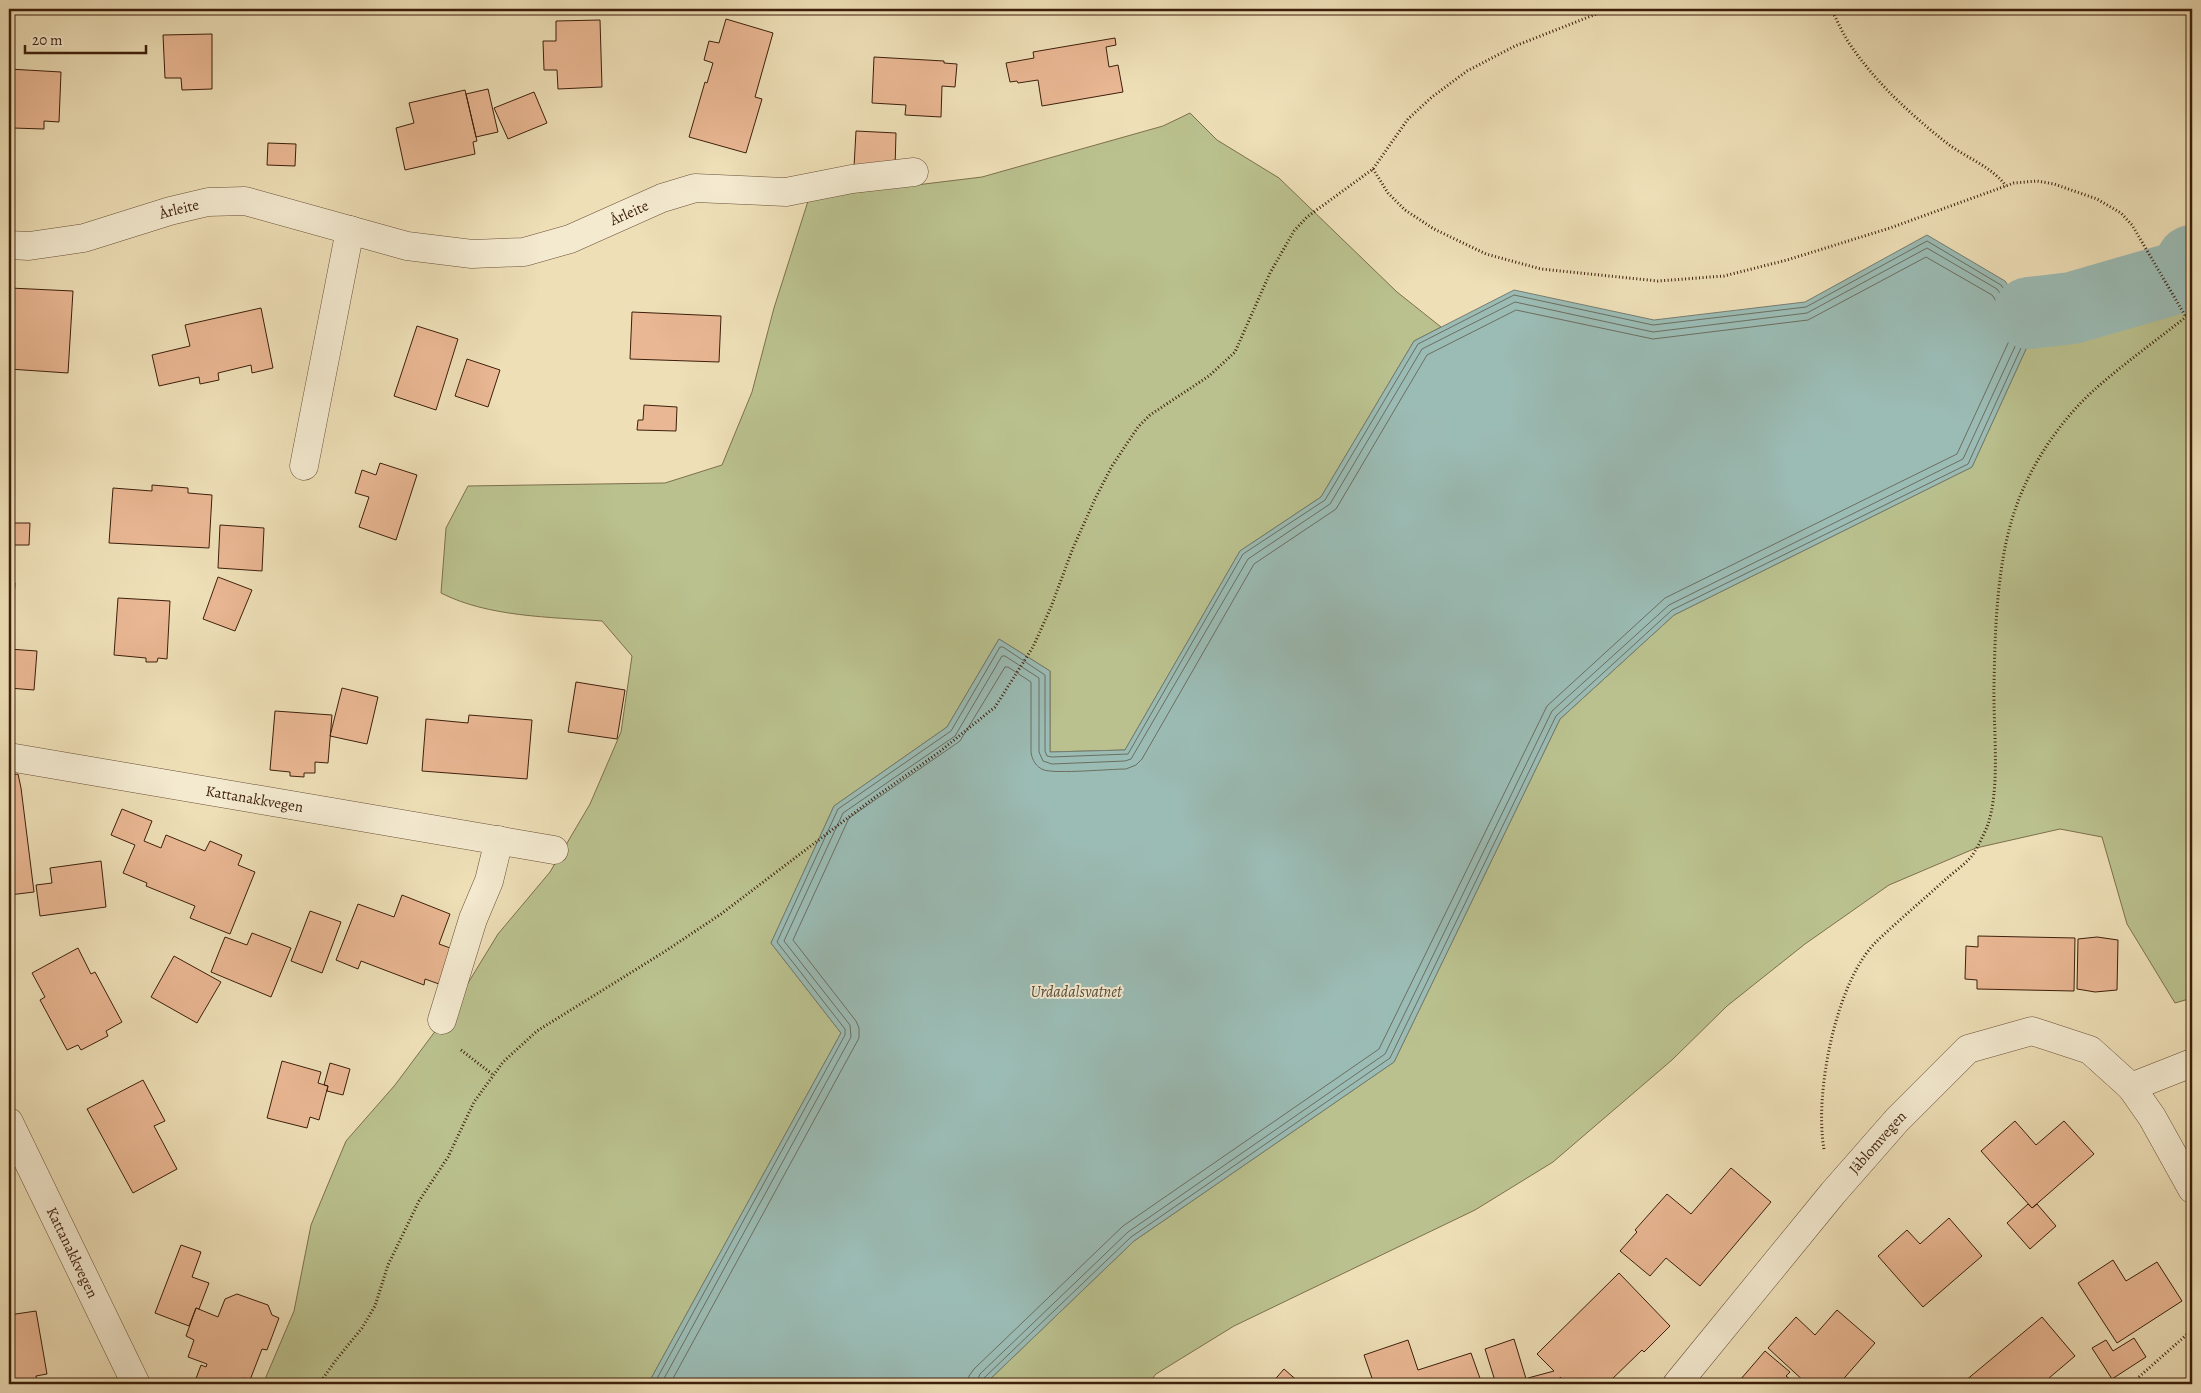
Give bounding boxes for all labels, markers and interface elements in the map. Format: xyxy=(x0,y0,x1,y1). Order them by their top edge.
scale bar xyxy=(25,22,146,54)
text: 20 m xyxy=(32,30,63,50)
street label: Årleite xyxy=(156,194,201,224)
street label: Årleite xyxy=(606,195,652,230)
street label: Kattanakkvegen xyxy=(204,781,305,817)
water label: Urdadalsvatnet xyxy=(1030,981,1123,1003)
street label: Jåblomvegen xyxy=(1844,1106,1911,1178)
street label: Kattanakkvegen xyxy=(42,1204,103,1301)

